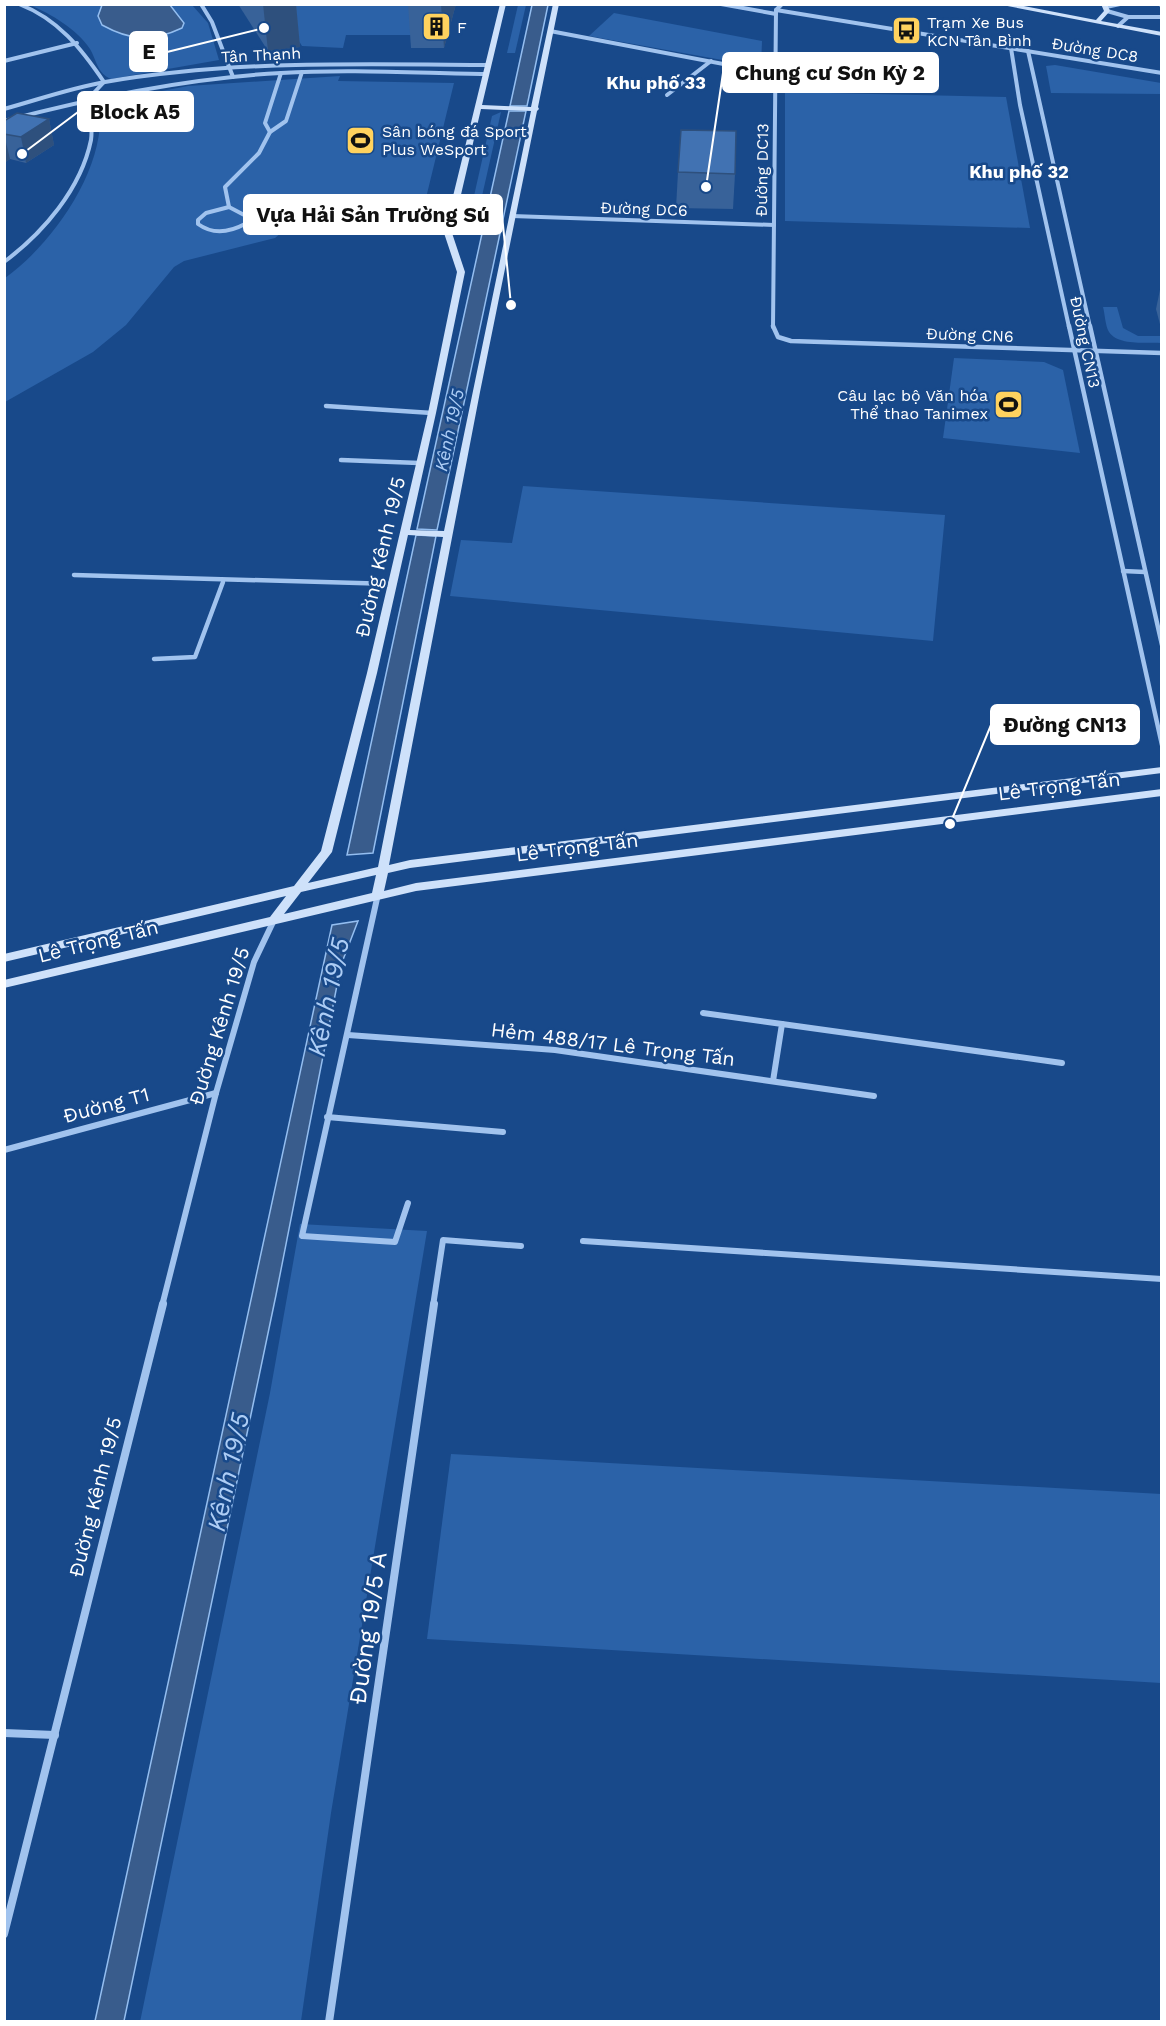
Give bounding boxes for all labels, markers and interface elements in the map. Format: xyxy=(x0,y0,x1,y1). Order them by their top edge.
building icon: F xyxy=(420,11,452,43)
place label: Trạm Xe Bus KCN Tân Bình xyxy=(927,13,1032,50)
bus stop icon: Trạm Xe Bus KCN Tân Bình xyxy=(890,15,922,47)
place label: F xyxy=(457,18,467,37)
callout: E xyxy=(130,32,167,71)
street label: Đường DC8 xyxy=(1050,34,1140,66)
text: E xyxy=(142,39,156,64)
street label: Tân Thạnh xyxy=(220,43,302,67)
callout: Chung cư Sơn Kỳ 2 xyxy=(723,53,938,92)
text: Chung cư Sơn Kỳ 2 xyxy=(735,60,925,85)
district label: Khu phố 33 xyxy=(606,72,706,93)
callout: Block A5 xyxy=(78,92,193,131)
text: Block A5 xyxy=(90,99,180,124)
place label: Sân bóng đá Sport Plus WeSport xyxy=(382,122,527,159)
street label: Đường DC13 xyxy=(752,123,772,217)
sports icon: Sân bóng đá Sport Plus WeSport xyxy=(345,124,377,156)
district label: Khu phố 32 xyxy=(969,161,1069,182)
callout: Vựa Hải Sản Trường Sú xyxy=(244,195,502,234)
street label: Đường DC6 xyxy=(600,198,688,220)
text: Vựa Hải Sản Trường Sú xyxy=(256,202,490,227)
street label: Đường CN13 xyxy=(1066,294,1104,390)
street label: Đường CN6 xyxy=(926,324,1014,346)
water label: Kênh 19/5 xyxy=(430,386,468,473)
place label: Câu lạc bộ Văn hóa Thể thao Tanimex xyxy=(837,386,988,423)
sports icon: Câu lạc bộ Văn hóa Thể thao Tanimex xyxy=(993,388,1025,420)
street label: Đường Kênh 19/5 xyxy=(350,474,410,640)
callout: Đường CN13 xyxy=(991,705,1139,744)
text: Đường CN13 xyxy=(1003,712,1127,737)
street label: Lê Trọng Tấn xyxy=(996,767,1122,805)
street label: Lê Trọng Tấn xyxy=(514,828,640,866)
street label: Lê Trọng Tấn xyxy=(35,914,161,968)
water label: Kênh 19/5 xyxy=(301,935,355,1059)
street label: Đường Kênh 19/5 xyxy=(184,944,254,1108)
street label: Hẻm 488/17 Lê Trọng Tấn xyxy=(490,1017,736,1071)
street label: Đường T1 xyxy=(60,1082,152,1128)
water label: Kênh 19/5 xyxy=(201,1410,255,1534)
street label: Đường Kênh 19/5 xyxy=(63,1414,127,1580)
street label: Đường 19/5 A xyxy=(343,1550,393,1706)

